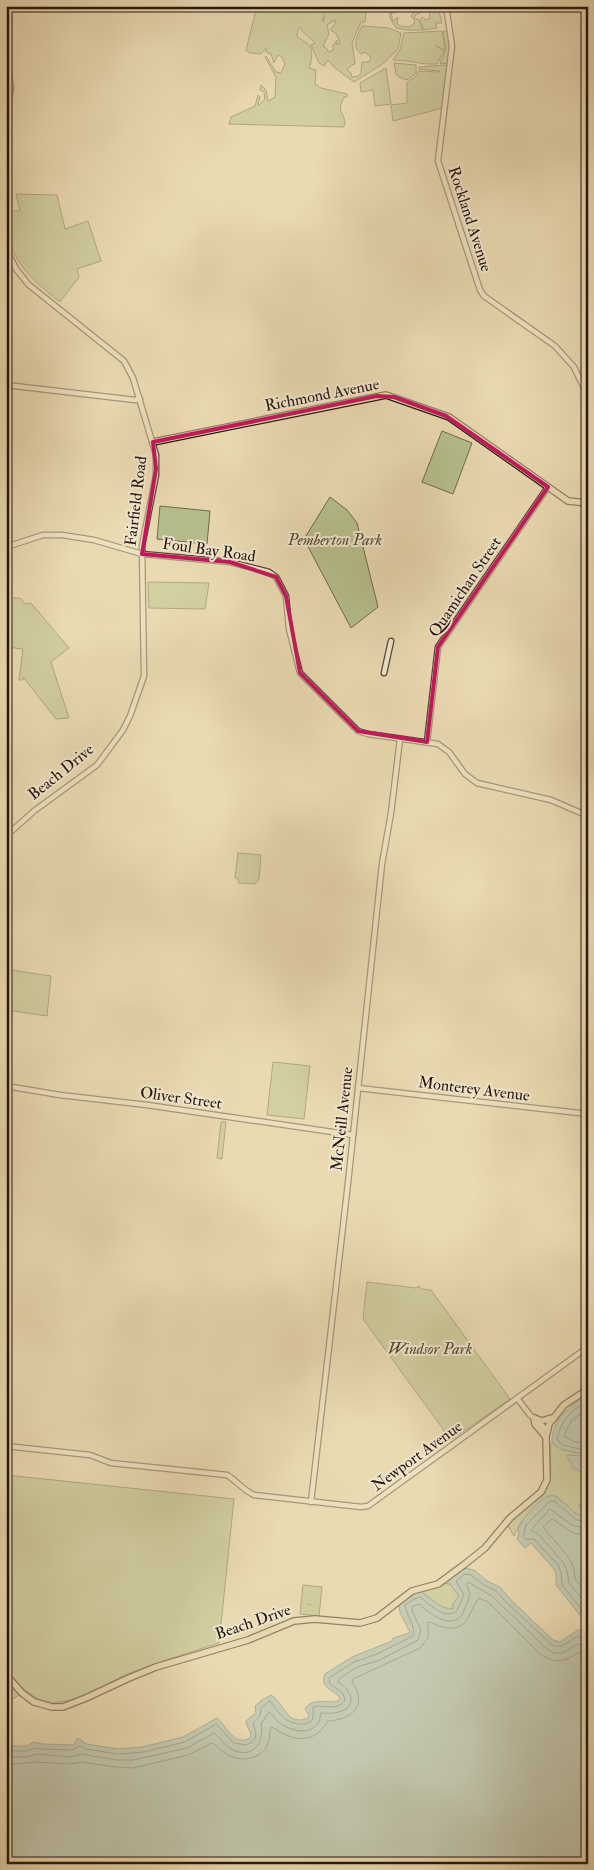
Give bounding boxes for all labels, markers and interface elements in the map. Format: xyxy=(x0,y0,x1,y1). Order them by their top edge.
street label: Rockland Avenue xyxy=(444,164,497,274)
street label: Richmond Avenue xyxy=(263,374,381,416)
street label: Fairfield Road xyxy=(121,455,151,547)
park label: Pemberton Park xyxy=(287,530,383,550)
street label: Quamichan Street xyxy=(424,533,506,641)
street label: Foul Bay Road xyxy=(161,534,257,566)
street label: Beach Drive xyxy=(24,739,98,805)
street label: McNeill Avenue xyxy=(327,1066,357,1172)
street label: Monterey Avenue xyxy=(417,1072,531,1106)
street label: Oliver Street xyxy=(139,1082,223,1114)
park label: Windsor Park xyxy=(388,1339,473,1359)
street label: Newport Avenue xyxy=(368,1416,467,1496)
street label: Beach Drive xyxy=(213,1600,294,1644)

